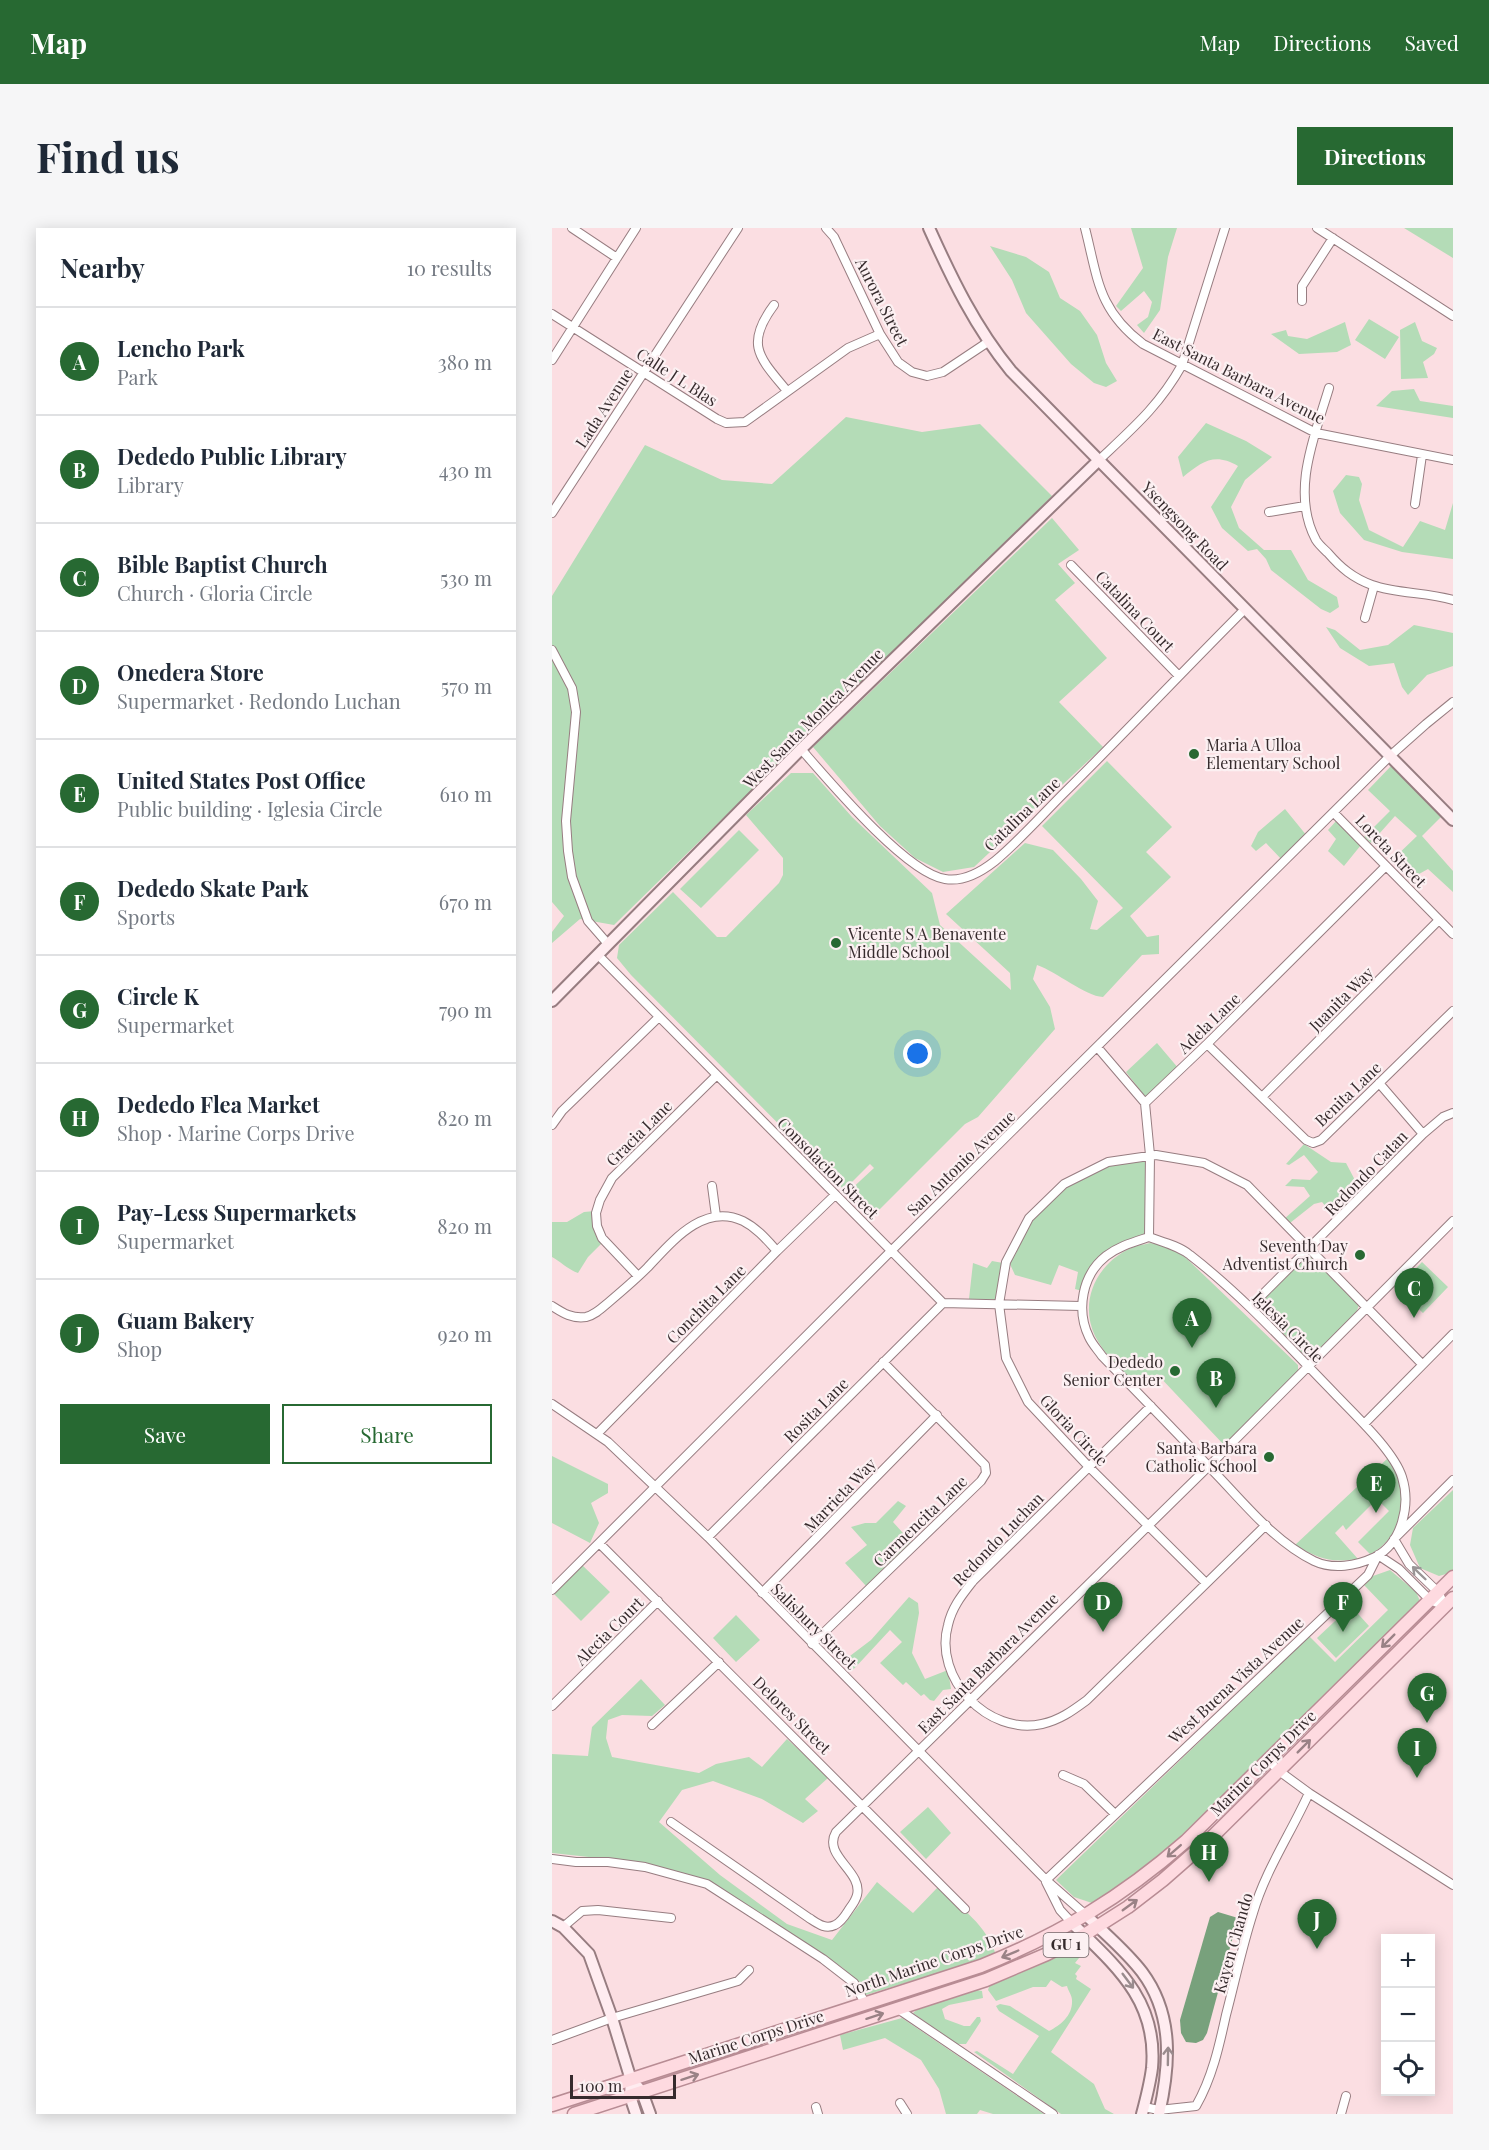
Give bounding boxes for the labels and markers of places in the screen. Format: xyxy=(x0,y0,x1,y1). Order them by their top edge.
place label: Maria A Ulloa Elementary School xyxy=(1206,734,1341,773)
marker: Maria A Ulloa Elementary School xyxy=(1187,747,1201,761)
place label: Vicente S A Benavente Middle School xyxy=(847,923,1006,962)
marker: Vicente S A Benavente Middle School xyxy=(829,936,843,950)
place label: Seventh Day Adventist Church xyxy=(1222,1235,1349,1274)
marker: Seventh Day Adventist Church xyxy=(1353,1248,1367,1262)
pin: C xyxy=(1394,1268,1434,1318)
pin: A xyxy=(1172,1298,1212,1348)
place label: Dededo Senior Center xyxy=(1063,1351,1163,1390)
pin: B xyxy=(1196,1358,1236,1408)
marker: Dededo Senior Center xyxy=(1168,1364,1182,1378)
place label: Santa Barbara Catholic School xyxy=(1146,1437,1257,1476)
marker: Santa Barbara Catholic School xyxy=(1262,1450,1276,1464)
pin: E xyxy=(1356,1464,1396,1513)
pin: D xyxy=(1084,1582,1122,1632)
pin: F xyxy=(1324,1582,1362,1632)
pin: G xyxy=(1408,1674,1446,1723)
pin: I xyxy=(1398,1728,1436,1778)
pin: H xyxy=(1190,1832,1228,1882)
pin: J xyxy=(1298,1900,1336,1949)

